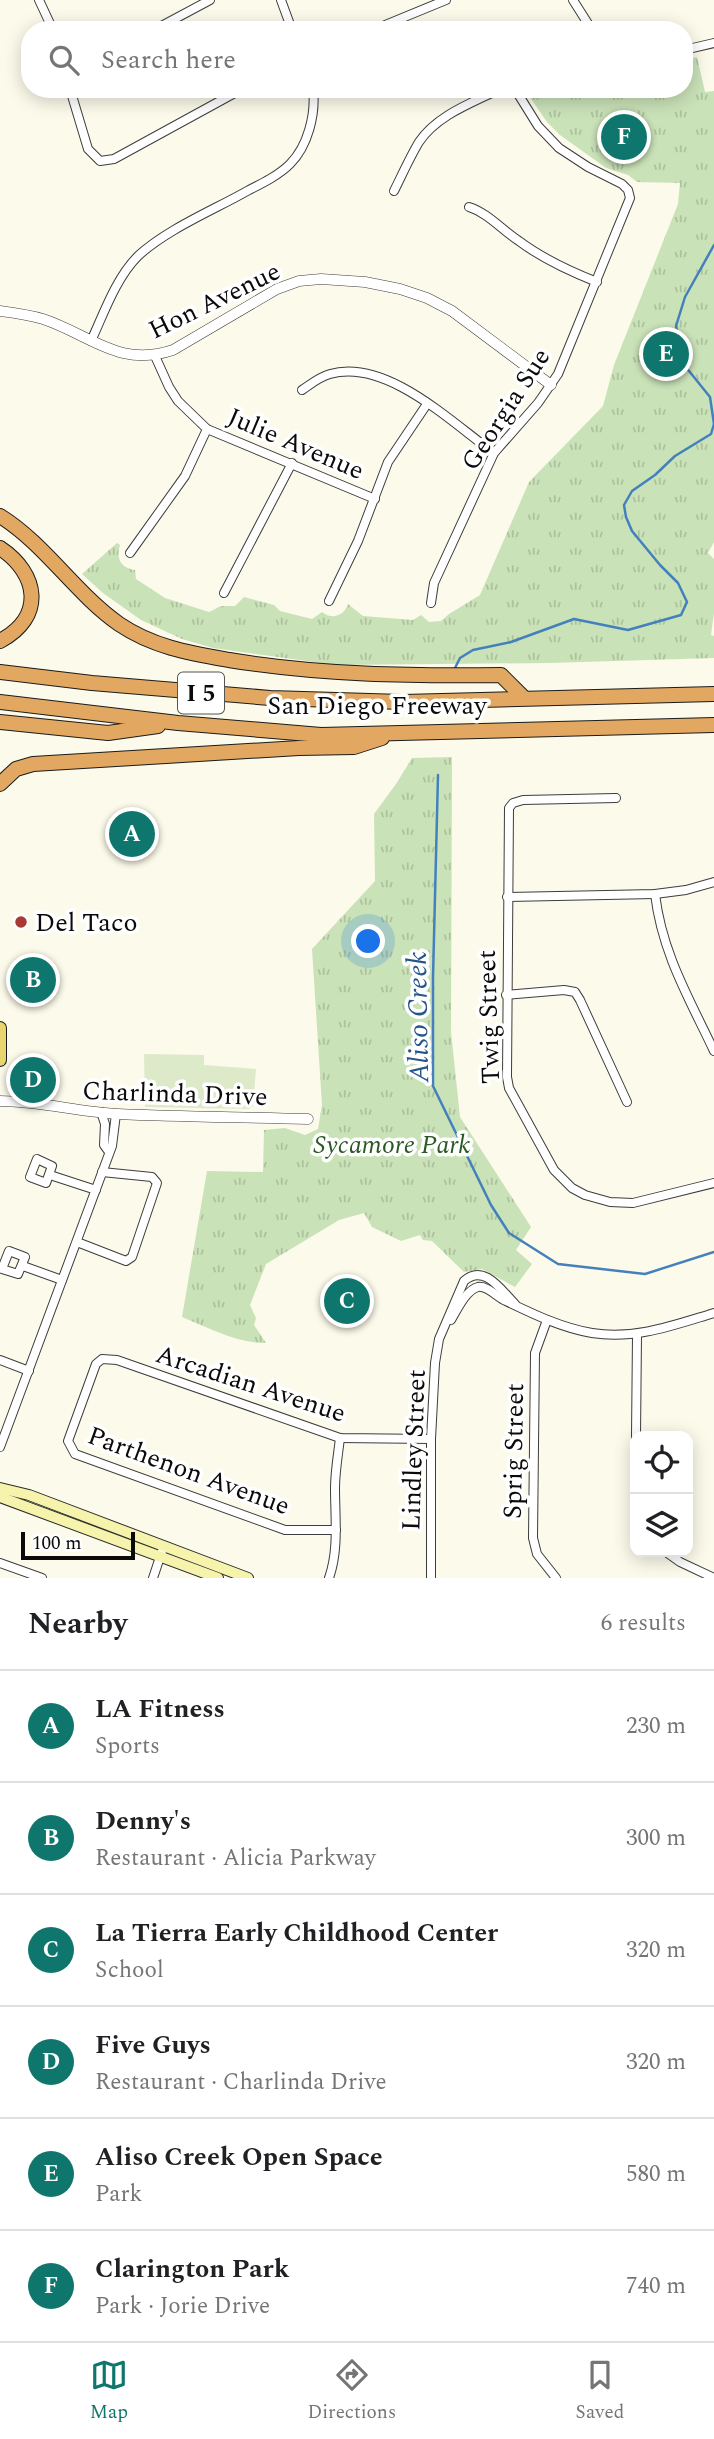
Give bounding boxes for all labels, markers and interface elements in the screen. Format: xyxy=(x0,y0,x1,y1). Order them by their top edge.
search box xyxy=(21,21,693,98)
text: Search here xyxy=(101,40,236,80)
icon: search xyxy=(45,41,83,79)
pin: F xyxy=(601,111,647,163)
street label: Hon Avenue xyxy=(142,252,287,350)
pin: E xyxy=(643,328,689,380)
street label: Georgia Sue xyxy=(451,340,561,479)
street label: Julie Avenue xyxy=(221,397,370,491)
road number: I 5 xyxy=(178,672,224,714)
street label: San Diego Freeway xyxy=(267,686,488,726)
pin: A xyxy=(109,808,155,860)
place label: Del Taco xyxy=(35,903,138,943)
marker: Del Taco xyxy=(13,914,29,930)
your location xyxy=(351,924,385,958)
street label: Twig Street xyxy=(467,949,511,1085)
water label: Aliso Creek xyxy=(396,951,441,1084)
pin: B xyxy=(10,954,56,1006)
pin: D xyxy=(10,1054,56,1106)
street label: Charlinda Drive xyxy=(82,1071,268,1117)
park label: Sycamore Park xyxy=(314,1125,471,1165)
pin: C xyxy=(324,1275,370,1327)
street label: Arcadian Avenue xyxy=(150,1334,351,1434)
street label: Lindley Street xyxy=(391,1369,437,1532)
street label: Sprig Street xyxy=(493,1383,535,1519)
street label: Parthenon Avenue xyxy=(82,1416,295,1526)
map controls xyxy=(630,1431,693,1557)
button: locate xyxy=(630,1431,693,1494)
button: layers xyxy=(630,1494,693,1557)
scale bar xyxy=(21,1529,135,1561)
text: 100 m xyxy=(32,1529,82,1558)
text: Nearby xyxy=(28,1601,127,1647)
text: 6 results xyxy=(601,1606,686,1641)
text: LA Fitness xyxy=(95,1689,225,1729)
text: A xyxy=(42,1709,60,1744)
text: 230 m xyxy=(626,1709,686,1744)
text: Sports xyxy=(95,1729,160,1764)
text: Denny's xyxy=(95,1801,191,1841)
text: B xyxy=(43,1821,59,1856)
text: 300 m xyxy=(626,1821,686,1856)
text: Restaurant · Alicia Parkway xyxy=(95,1841,376,1876)
text: La Tierra Early Childhood Center xyxy=(95,1913,498,1953)
text: C xyxy=(43,1933,59,1968)
text: 320 m xyxy=(626,1933,686,1968)
text: School xyxy=(95,1953,164,1988)
text: Five Guys xyxy=(95,2025,211,2065)
text: D xyxy=(42,2045,60,2080)
text: 320 m xyxy=(626,2045,686,2080)
text: Restaurant · Charlinda Drive xyxy=(95,2065,387,2100)
text: Aliso Creek Open Space xyxy=(95,2137,383,2177)
text: E xyxy=(43,2157,59,2192)
text: 580 m xyxy=(626,2157,686,2192)
text: Park xyxy=(95,2177,142,2212)
text: Clarington Park xyxy=(95,2249,289,2289)
text: F xyxy=(44,2269,58,2304)
text: 740 m xyxy=(626,2269,686,2304)
text: Park · Jorie Drive xyxy=(95,2289,270,2324)
tab: Map xyxy=(90,2356,128,2427)
tab: Directions xyxy=(307,2356,396,2427)
tab: Saved xyxy=(576,2356,624,2427)

